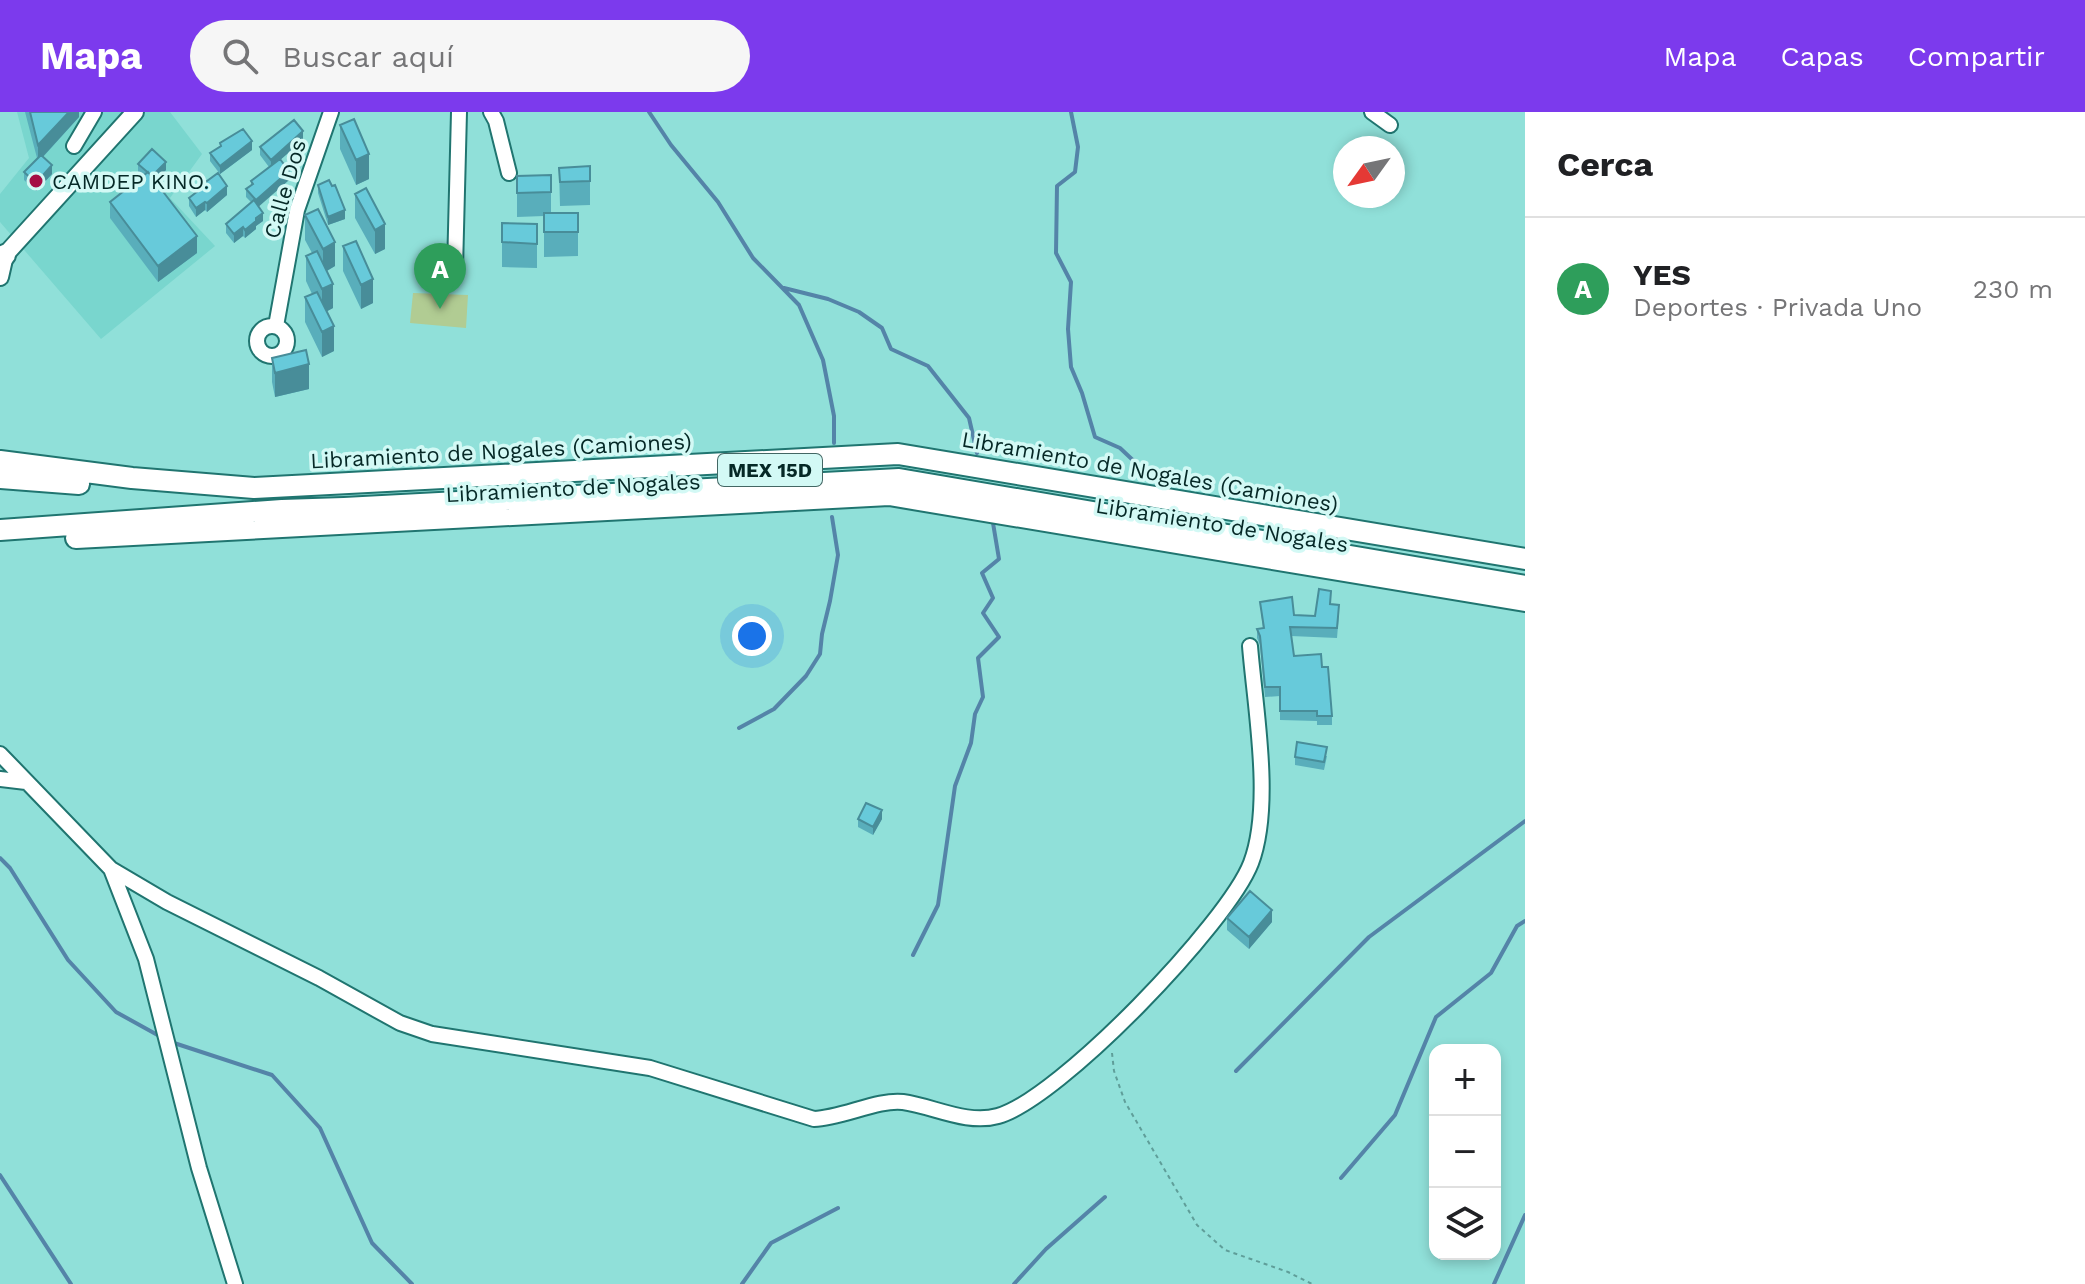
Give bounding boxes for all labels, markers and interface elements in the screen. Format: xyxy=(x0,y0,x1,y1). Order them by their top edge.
search box xyxy=(190,20,750,92)
text: Mapa xyxy=(40,34,142,78)
icon: search xyxy=(218,34,262,78)
text: Buscar aquí xyxy=(282,39,454,74)
text: Mapa xyxy=(1663,40,1736,73)
text: Capas xyxy=(1780,40,1864,73)
text: Compartir xyxy=(1908,40,2045,73)
north arrow xyxy=(1333,136,1405,208)
street label: Calle Dos xyxy=(259,137,311,241)
text: Cerca xyxy=(1557,144,1653,184)
place label: CAMDEP KINO. xyxy=(52,169,209,194)
marker: CAMDEP KINO. xyxy=(27,172,45,190)
pin: A xyxy=(414,243,466,309)
text: YES xyxy=(1633,257,1691,292)
text: A xyxy=(1574,274,1592,304)
text: 230 m xyxy=(1973,274,2053,304)
text: Deportes · Privada Uno xyxy=(1633,292,1922,322)
street label: Libramiento de Nogales (Camiones) xyxy=(960,427,1340,517)
street label: Libramiento de Nogales (Camiones) xyxy=(310,429,692,473)
road number: MEX 15D xyxy=(718,454,822,486)
street label: Libramiento de Nogales xyxy=(445,469,701,507)
street label: Libramiento de Nogales xyxy=(1094,493,1350,557)
your location xyxy=(732,616,772,656)
map controls xyxy=(1429,1044,1501,1260)
button: + xyxy=(1429,1044,1501,1116)
button: − xyxy=(1429,1116,1501,1188)
button: layers xyxy=(1429,1188,1501,1260)

